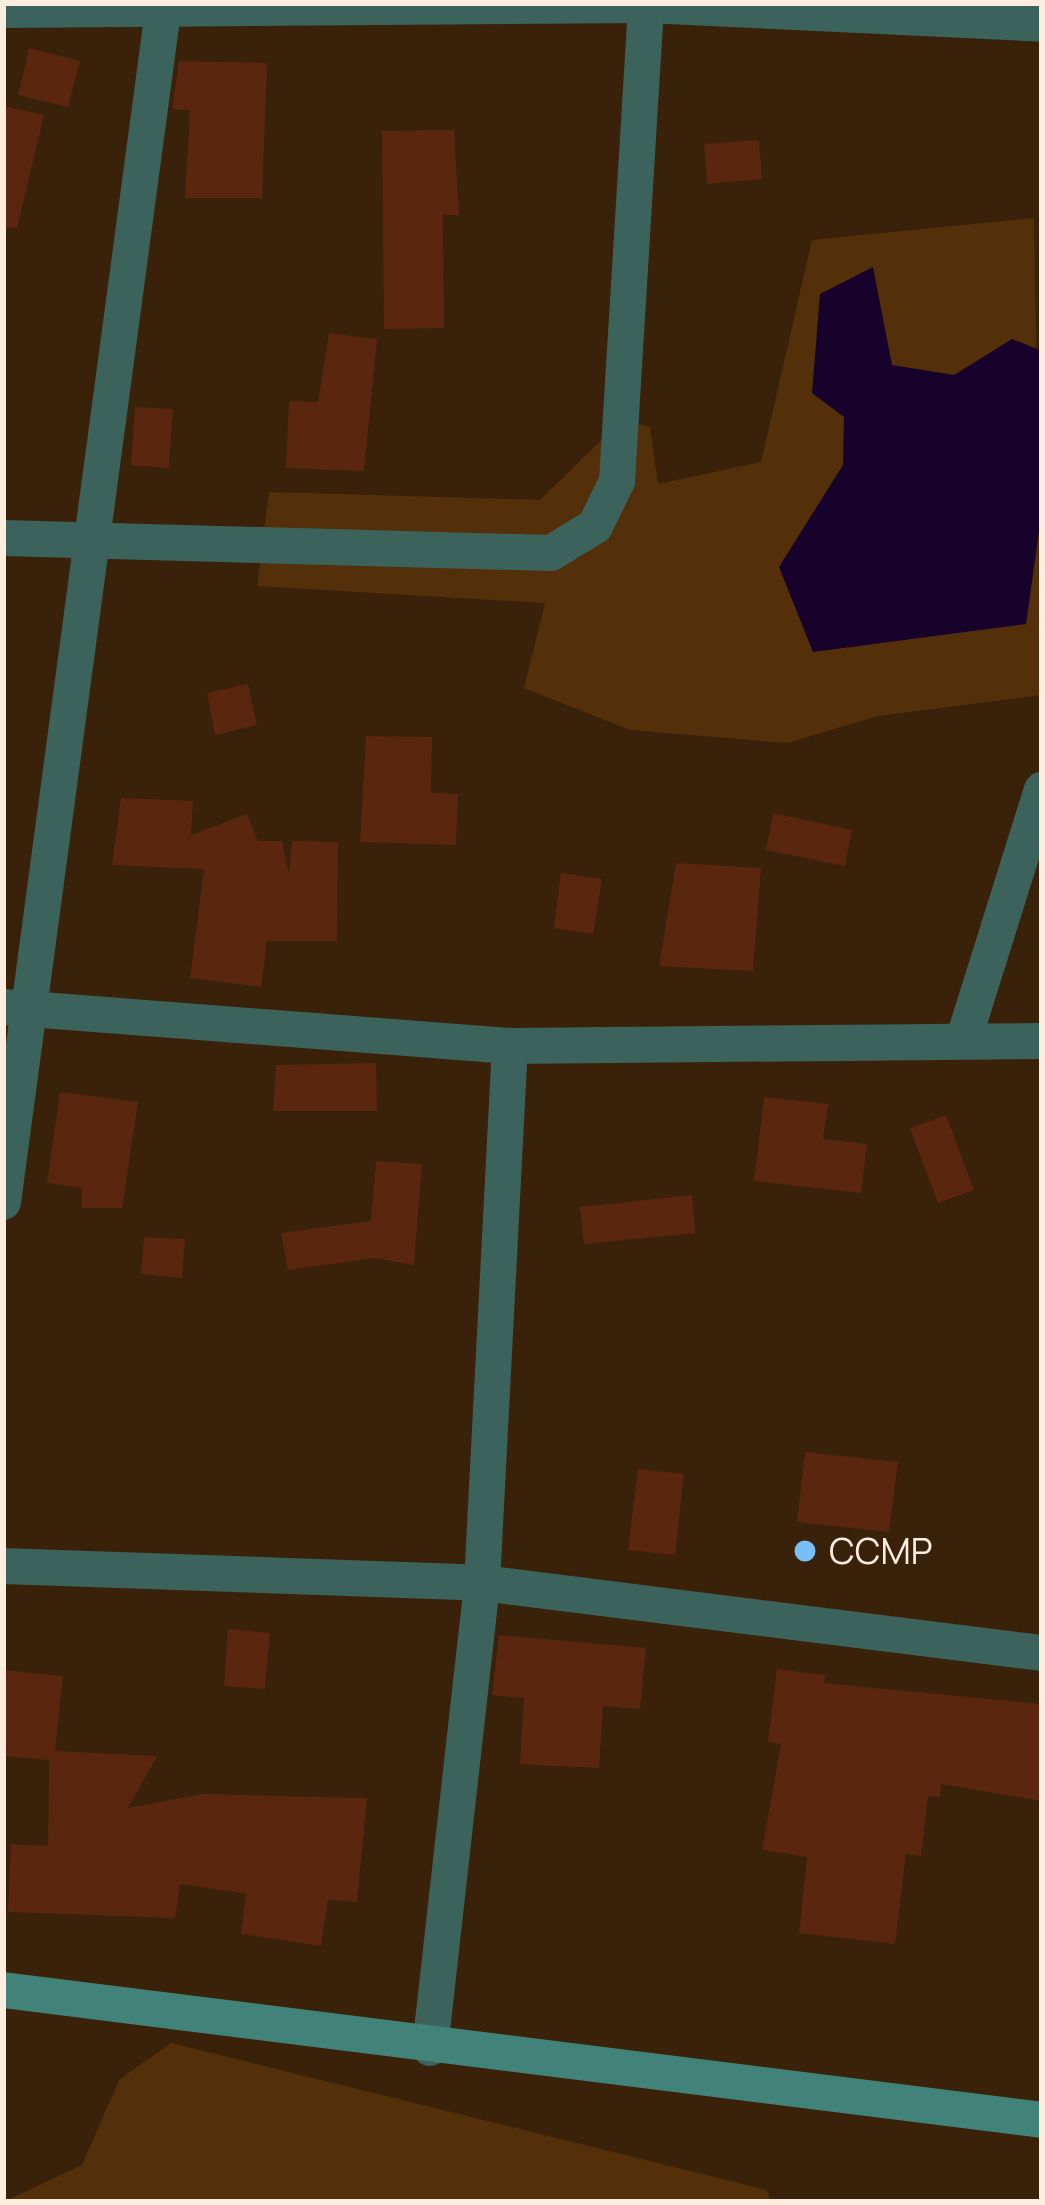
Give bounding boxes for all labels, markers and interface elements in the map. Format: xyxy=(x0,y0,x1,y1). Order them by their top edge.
place label: CCMP xyxy=(829,1529,933,1573)
marker: CCMP xyxy=(792,1538,818,1564)

